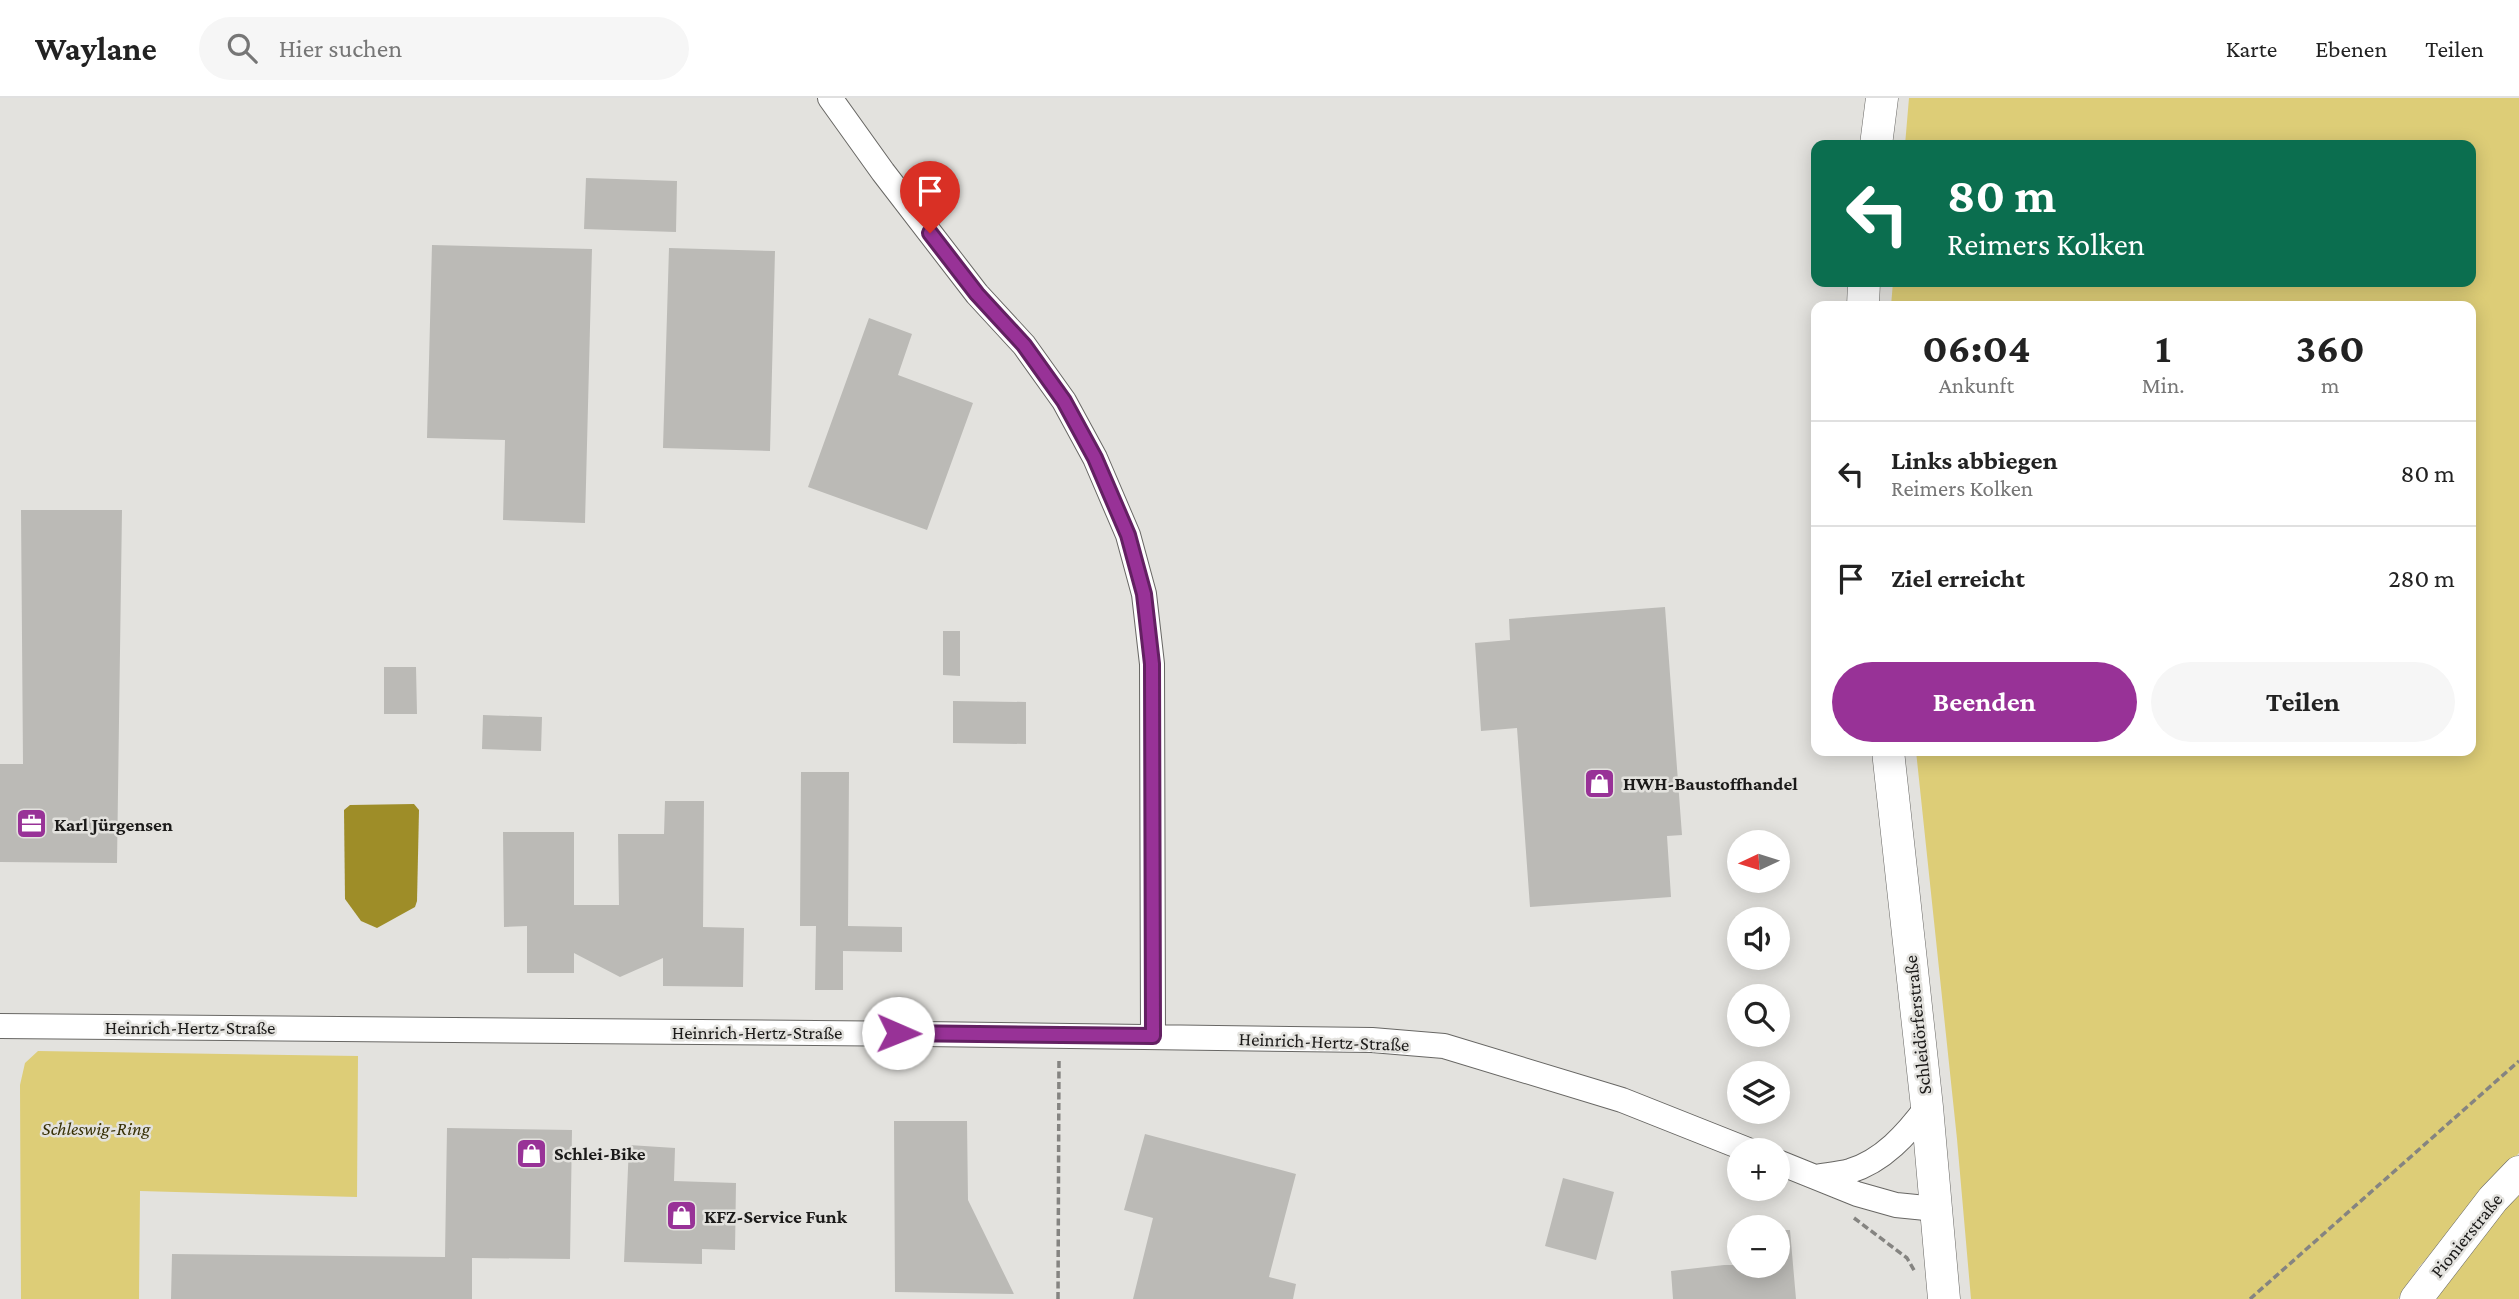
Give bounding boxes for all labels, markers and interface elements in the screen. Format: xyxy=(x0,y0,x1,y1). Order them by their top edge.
search box xyxy=(199,17,689,80)
icon: search xyxy=(223,29,261,67)
text: Waylane xyxy=(35,30,157,67)
text: Hier suchen xyxy=(279,34,402,63)
text: Karte xyxy=(2226,35,2277,62)
text: Ebenen xyxy=(2315,35,2387,62)
text: Teilen xyxy=(2425,35,2484,62)
pin xyxy=(900,161,960,233)
icon: left xyxy=(1832,168,1923,259)
text: 80 m xyxy=(1947,168,2056,223)
icon: arrive xyxy=(911,172,949,210)
text: Reimers Kolken xyxy=(1947,226,2145,262)
text: 06:04 xyxy=(1922,324,2031,371)
text: 1 xyxy=(2155,324,2171,371)
text: 360 xyxy=(2296,324,2365,371)
text: Ankunft xyxy=(1939,372,2014,398)
text: Min. xyxy=(2142,372,2185,398)
text: m xyxy=(2321,372,2339,398)
text: Links abbiegen xyxy=(1891,446,2058,475)
icon: left xyxy=(1832,455,1870,493)
text: 80 m xyxy=(2401,459,2455,488)
text: Reimers Kolken xyxy=(1891,475,2033,501)
icon: arrive xyxy=(1832,560,1870,598)
text: Ziel erreicht xyxy=(1891,564,2025,593)
text: 280 m xyxy=(2388,564,2455,593)
button: Beenden xyxy=(1832,662,2137,742)
button: Teilen xyxy=(2151,662,2455,742)
shop icon: HWH-Baustoffhandel xyxy=(1583,766,1617,800)
place label: HWH-Baustoffhandel xyxy=(1623,773,1798,794)
office icon: Karl Jürgensen xyxy=(14,807,48,841)
place label: Karl Jürgensen xyxy=(54,814,173,835)
north arrow xyxy=(1727,830,1790,892)
map controls xyxy=(1727,830,1790,1278)
button: sound xyxy=(1727,907,1790,970)
street label: Schleidörferstraße xyxy=(1900,954,1935,1096)
button: search xyxy=(1727,984,1790,1047)
position arrow xyxy=(861,996,935,1070)
street label: Heinrich-Hertz-Straße xyxy=(105,1017,275,1038)
street label: Heinrich-Hertz-Straße xyxy=(672,1022,842,1043)
street label: Heinrich-Hertz-Straße xyxy=(1238,1028,1410,1055)
button: layers xyxy=(1727,1061,1790,1124)
park label: Schleswig-Ring xyxy=(42,1118,151,1139)
shop icon: Schlei-Bike xyxy=(514,1136,548,1170)
button: + xyxy=(1727,1138,1790,1201)
place label: Schlei-Bike xyxy=(554,1143,646,1164)
street label: Pionierstraße xyxy=(2426,1189,2507,1282)
shop icon: KFZ-Service Funk xyxy=(664,1199,698,1233)
place label: KFZ-Service Funk xyxy=(704,1206,848,1227)
button: − xyxy=(1727,1215,1790,1278)

